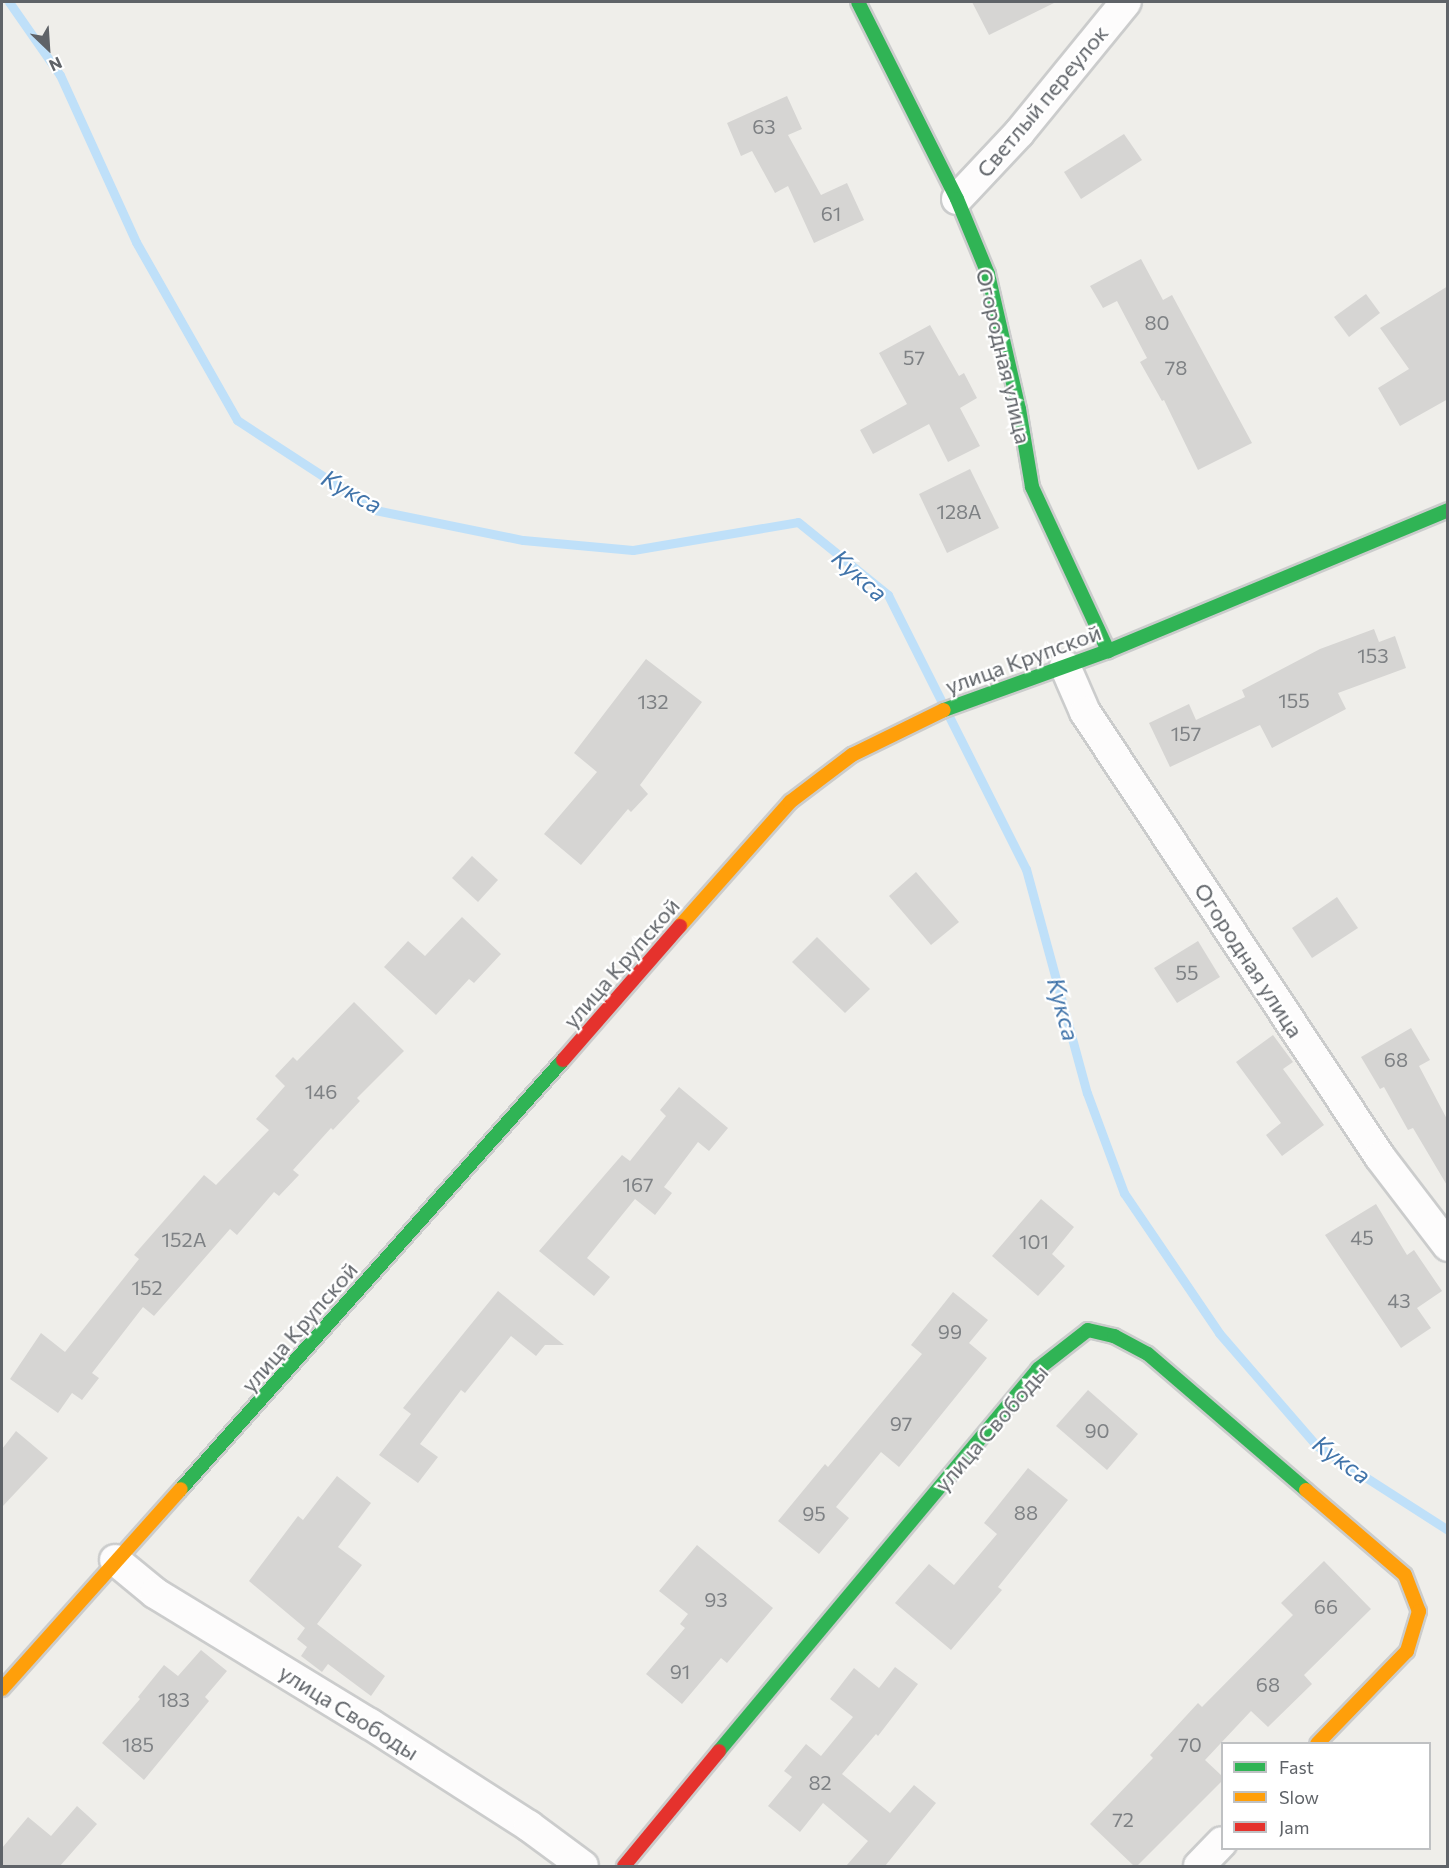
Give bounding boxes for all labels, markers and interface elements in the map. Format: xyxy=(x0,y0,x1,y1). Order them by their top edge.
north arrow xyxy=(18,18,78,78)
street label: Светлый переулок xyxy=(971,20,1113,182)
text: N xyxy=(46,54,65,76)
house number: 63 xyxy=(752,114,776,138)
house number: 61 xyxy=(821,201,841,225)
street label: Огородная улица xyxy=(971,266,1037,446)
house number: 80 xyxy=(1144,310,1170,334)
house number: 57 xyxy=(903,345,925,369)
house number: 78 xyxy=(1165,355,1187,379)
water label: Кукса xyxy=(317,463,387,519)
house number: 128А xyxy=(936,499,982,523)
water label: Кукса xyxy=(827,543,893,607)
street label: улица Крупской xyxy=(942,619,1104,699)
house number: 153 xyxy=(1357,643,1389,667)
house number: 155 xyxy=(1278,688,1310,712)
house number: 132 xyxy=(638,689,668,713)
house number: 157 xyxy=(1171,721,1201,745)
street label: Огородная улица xyxy=(1189,878,1309,1042)
street label: улица Крупской xyxy=(557,893,685,1033)
house number: 55 xyxy=(1176,960,1198,984)
water label: Кукса xyxy=(1042,974,1086,1044)
house number: 68 xyxy=(1384,1047,1408,1071)
house number: 146 xyxy=(305,1079,337,1103)
house number: 167 xyxy=(622,1172,654,1196)
house number: 45 xyxy=(1350,1225,1374,1249)
house number: 152А xyxy=(162,1227,206,1251)
house number: 101 xyxy=(1019,1229,1049,1253)
street label: улица Крупской xyxy=(235,1257,363,1397)
house number: 152 xyxy=(131,1275,163,1299)
house number: 43 xyxy=(1387,1288,1411,1312)
house number: 99 xyxy=(938,1319,962,1343)
street label: улица Свободы xyxy=(929,1359,1053,1497)
house number: 97 xyxy=(890,1411,912,1435)
house number: 90 xyxy=(1084,1418,1110,1442)
water label: Кукса xyxy=(1308,1429,1376,1489)
house number: 88 xyxy=(1014,1500,1038,1524)
house number: 95 xyxy=(802,1501,826,1525)
house number: 93 xyxy=(704,1587,728,1611)
house number: 66 xyxy=(1314,1594,1338,1618)
street label: улица Свободы xyxy=(274,1659,424,1765)
house number: 91 xyxy=(670,1659,690,1683)
house number: 68 xyxy=(1256,1672,1280,1696)
house number: 183 xyxy=(158,1687,190,1711)
house number: 185 xyxy=(122,1732,154,1756)
house number: 70 xyxy=(1178,1732,1202,1756)
legend xyxy=(1221,1742,1431,1850)
text: Fast xyxy=(1279,1756,1314,1778)
house number: 82 xyxy=(808,1770,832,1794)
text: Slow xyxy=(1279,1786,1319,1808)
house number: 72 xyxy=(1112,1807,1134,1831)
text: Jam xyxy=(1279,1816,1309,1838)

